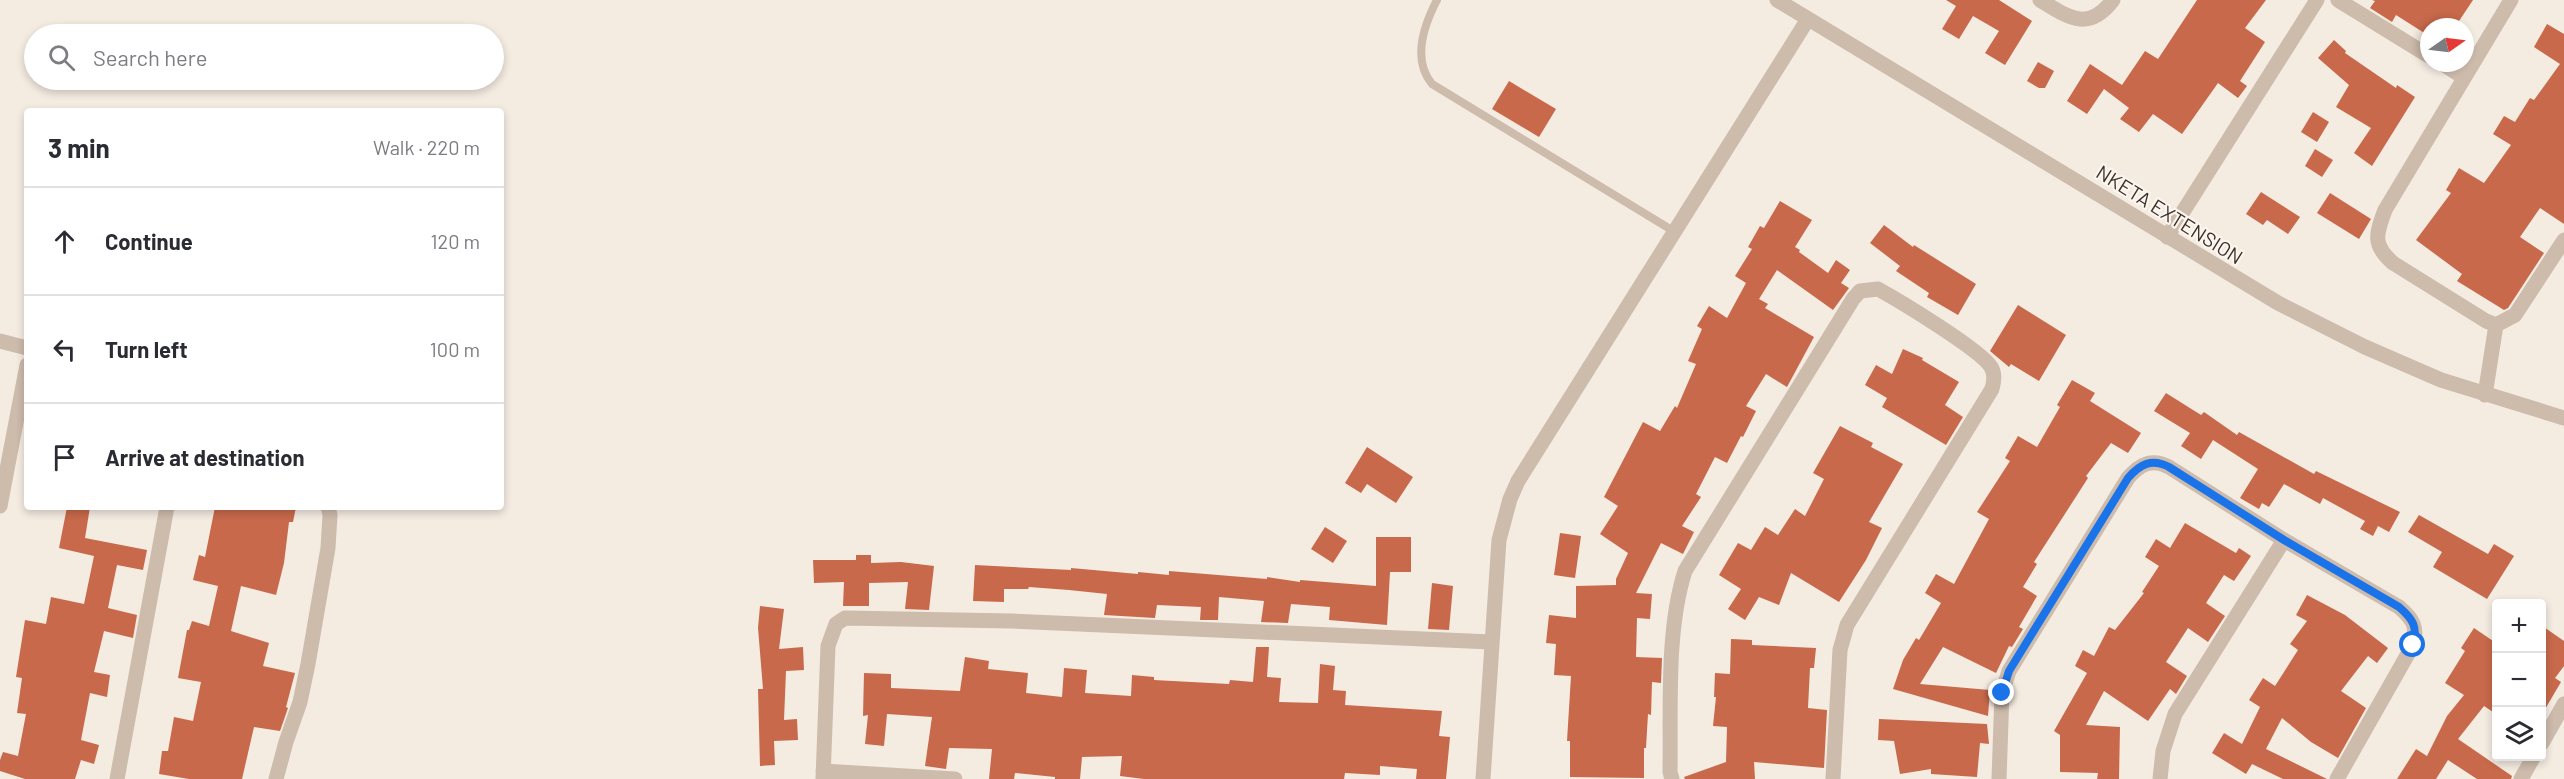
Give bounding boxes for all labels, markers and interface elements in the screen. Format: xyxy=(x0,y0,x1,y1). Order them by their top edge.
north arrow xyxy=(2420,18,2474,72)
search box xyxy=(24,24,504,90)
icon: search xyxy=(45,41,78,74)
text: Search here xyxy=(93,44,207,70)
text: 3 min xyxy=(48,132,110,163)
text: Walk · 220 m xyxy=(373,135,480,159)
street label: NKETA EXTENSION xyxy=(2092,159,2248,269)
icon: ahead xyxy=(48,225,81,258)
text: Continue xyxy=(105,228,193,254)
text: 120 m xyxy=(430,229,480,253)
icon: left xyxy=(48,333,81,366)
text: Turn left xyxy=(105,336,188,362)
text: 100 m xyxy=(430,337,480,361)
icon: arrive xyxy=(48,441,81,474)
text: Arrive at destination xyxy=(105,444,304,470)
map controls xyxy=(2492,599,2546,761)
button: + xyxy=(2492,599,2546,653)
route start xyxy=(2399,631,2425,657)
button: − xyxy=(2492,653,2546,707)
route end xyxy=(1988,679,2014,705)
button: layers xyxy=(2492,707,2546,761)

